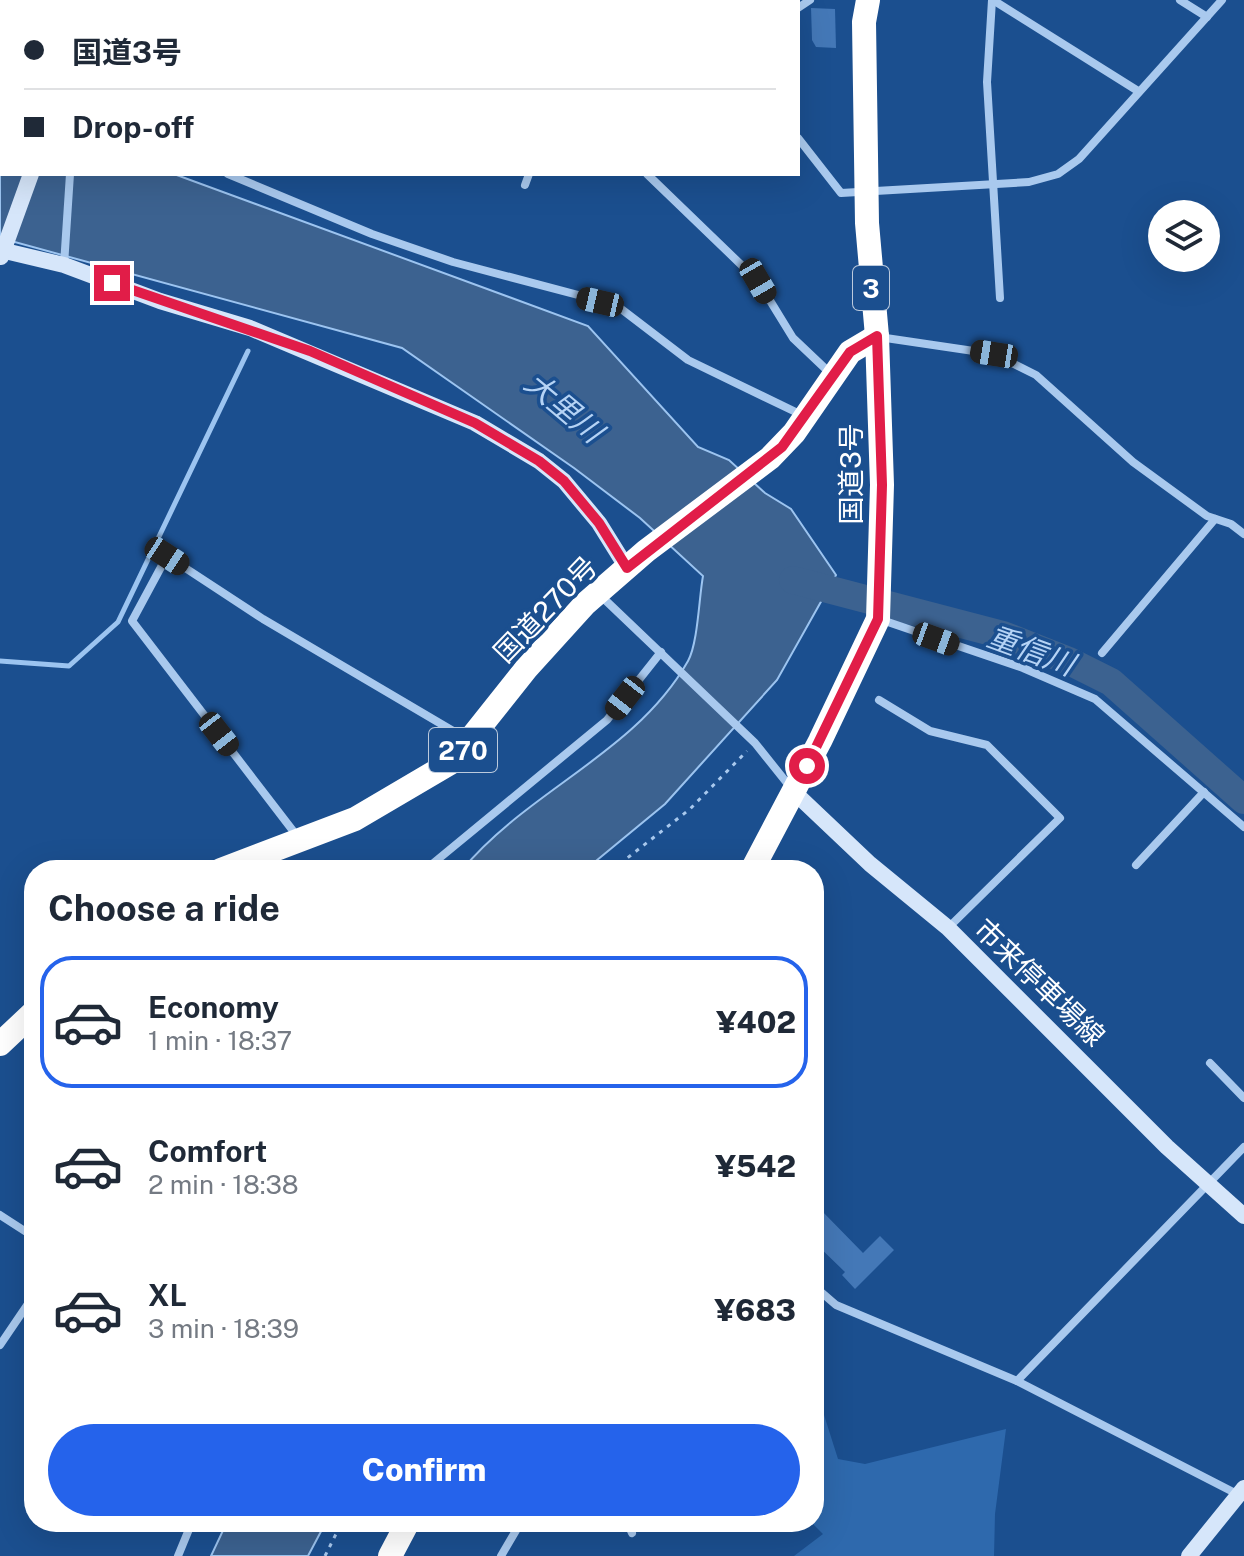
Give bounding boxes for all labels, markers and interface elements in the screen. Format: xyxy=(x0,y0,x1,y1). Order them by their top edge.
text: 国道3号 xyxy=(72,34,182,70)
text: Drop-off xyxy=(72,109,194,145)
map controls xyxy=(1148,200,1220,272)
button: layers xyxy=(1148,200,1220,272)
car xyxy=(736,254,780,308)
route end xyxy=(94,265,130,301)
road number: 3 xyxy=(853,266,889,310)
car xyxy=(574,285,626,319)
car xyxy=(968,338,1020,370)
water label: 大里川 xyxy=(518,364,612,452)
street label: 国道3号 xyxy=(834,423,867,525)
car xyxy=(140,533,194,579)
street label: 国道270号 xyxy=(487,549,603,669)
water label: 重信川 xyxy=(983,618,1082,683)
car xyxy=(909,620,963,658)
car xyxy=(601,672,649,724)
car xyxy=(195,708,243,760)
road number: 270 xyxy=(429,728,497,772)
route start xyxy=(789,748,825,784)
text: Choose a ride xyxy=(48,887,280,929)
street label: 市来停車場線 xyxy=(968,912,1112,1052)
icon: car xyxy=(52,986,124,1058)
text: Economy xyxy=(148,989,279,1025)
text: ¥402 xyxy=(716,1004,796,1040)
text: 1 min · 18:37 xyxy=(148,1025,292,1056)
icon: car xyxy=(52,1130,124,1202)
text: Comfort xyxy=(148,1133,267,1169)
text: ¥542 xyxy=(715,1148,796,1184)
text: 2 min · 18:38 xyxy=(148,1169,299,1200)
icon: car xyxy=(52,1274,124,1346)
text: XL xyxy=(148,1277,187,1313)
text: ¥683 xyxy=(714,1292,796,1328)
text: 3 min · 18:39 xyxy=(148,1313,299,1344)
button: Confirm xyxy=(48,1424,800,1516)

